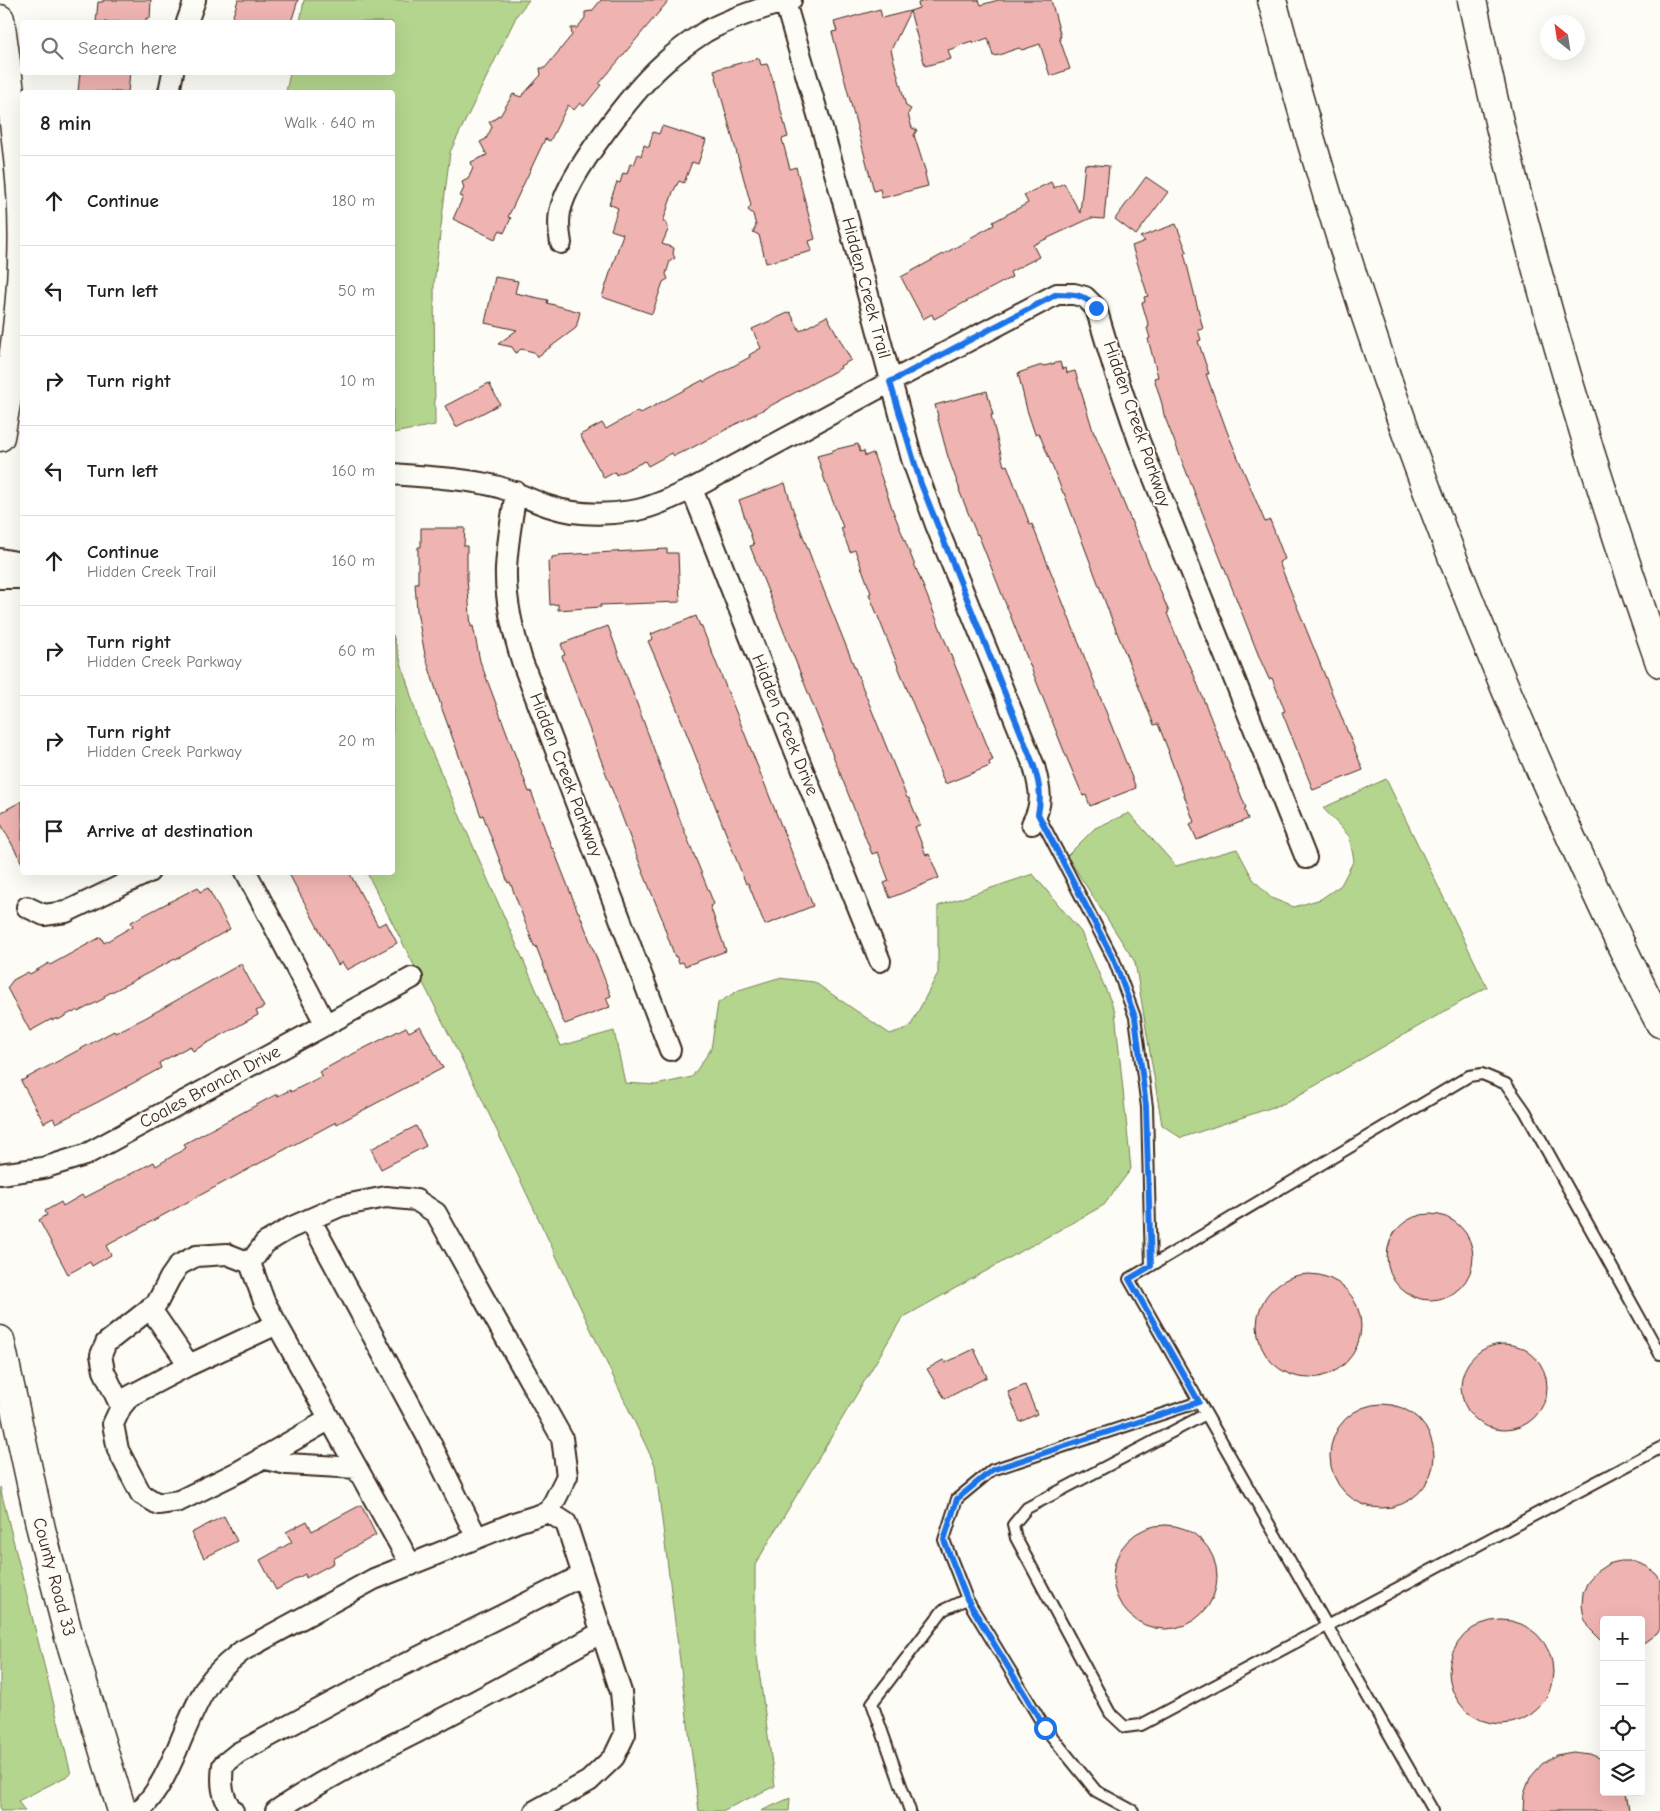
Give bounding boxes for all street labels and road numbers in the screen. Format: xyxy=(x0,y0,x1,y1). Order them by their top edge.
street label: Hidden Creek Trail xyxy=(837,215,895,361)
street label: Hidden Creek Parkway xyxy=(1099,338,1176,511)
street label: Hidden Creek Drive xyxy=(747,651,823,799)
street label: Hidden Creek Parkway xyxy=(525,690,607,861)
street label: Coales Branch Drive xyxy=(136,1041,284,1133)
street label: County Road 33 xyxy=(28,1515,80,1639)

